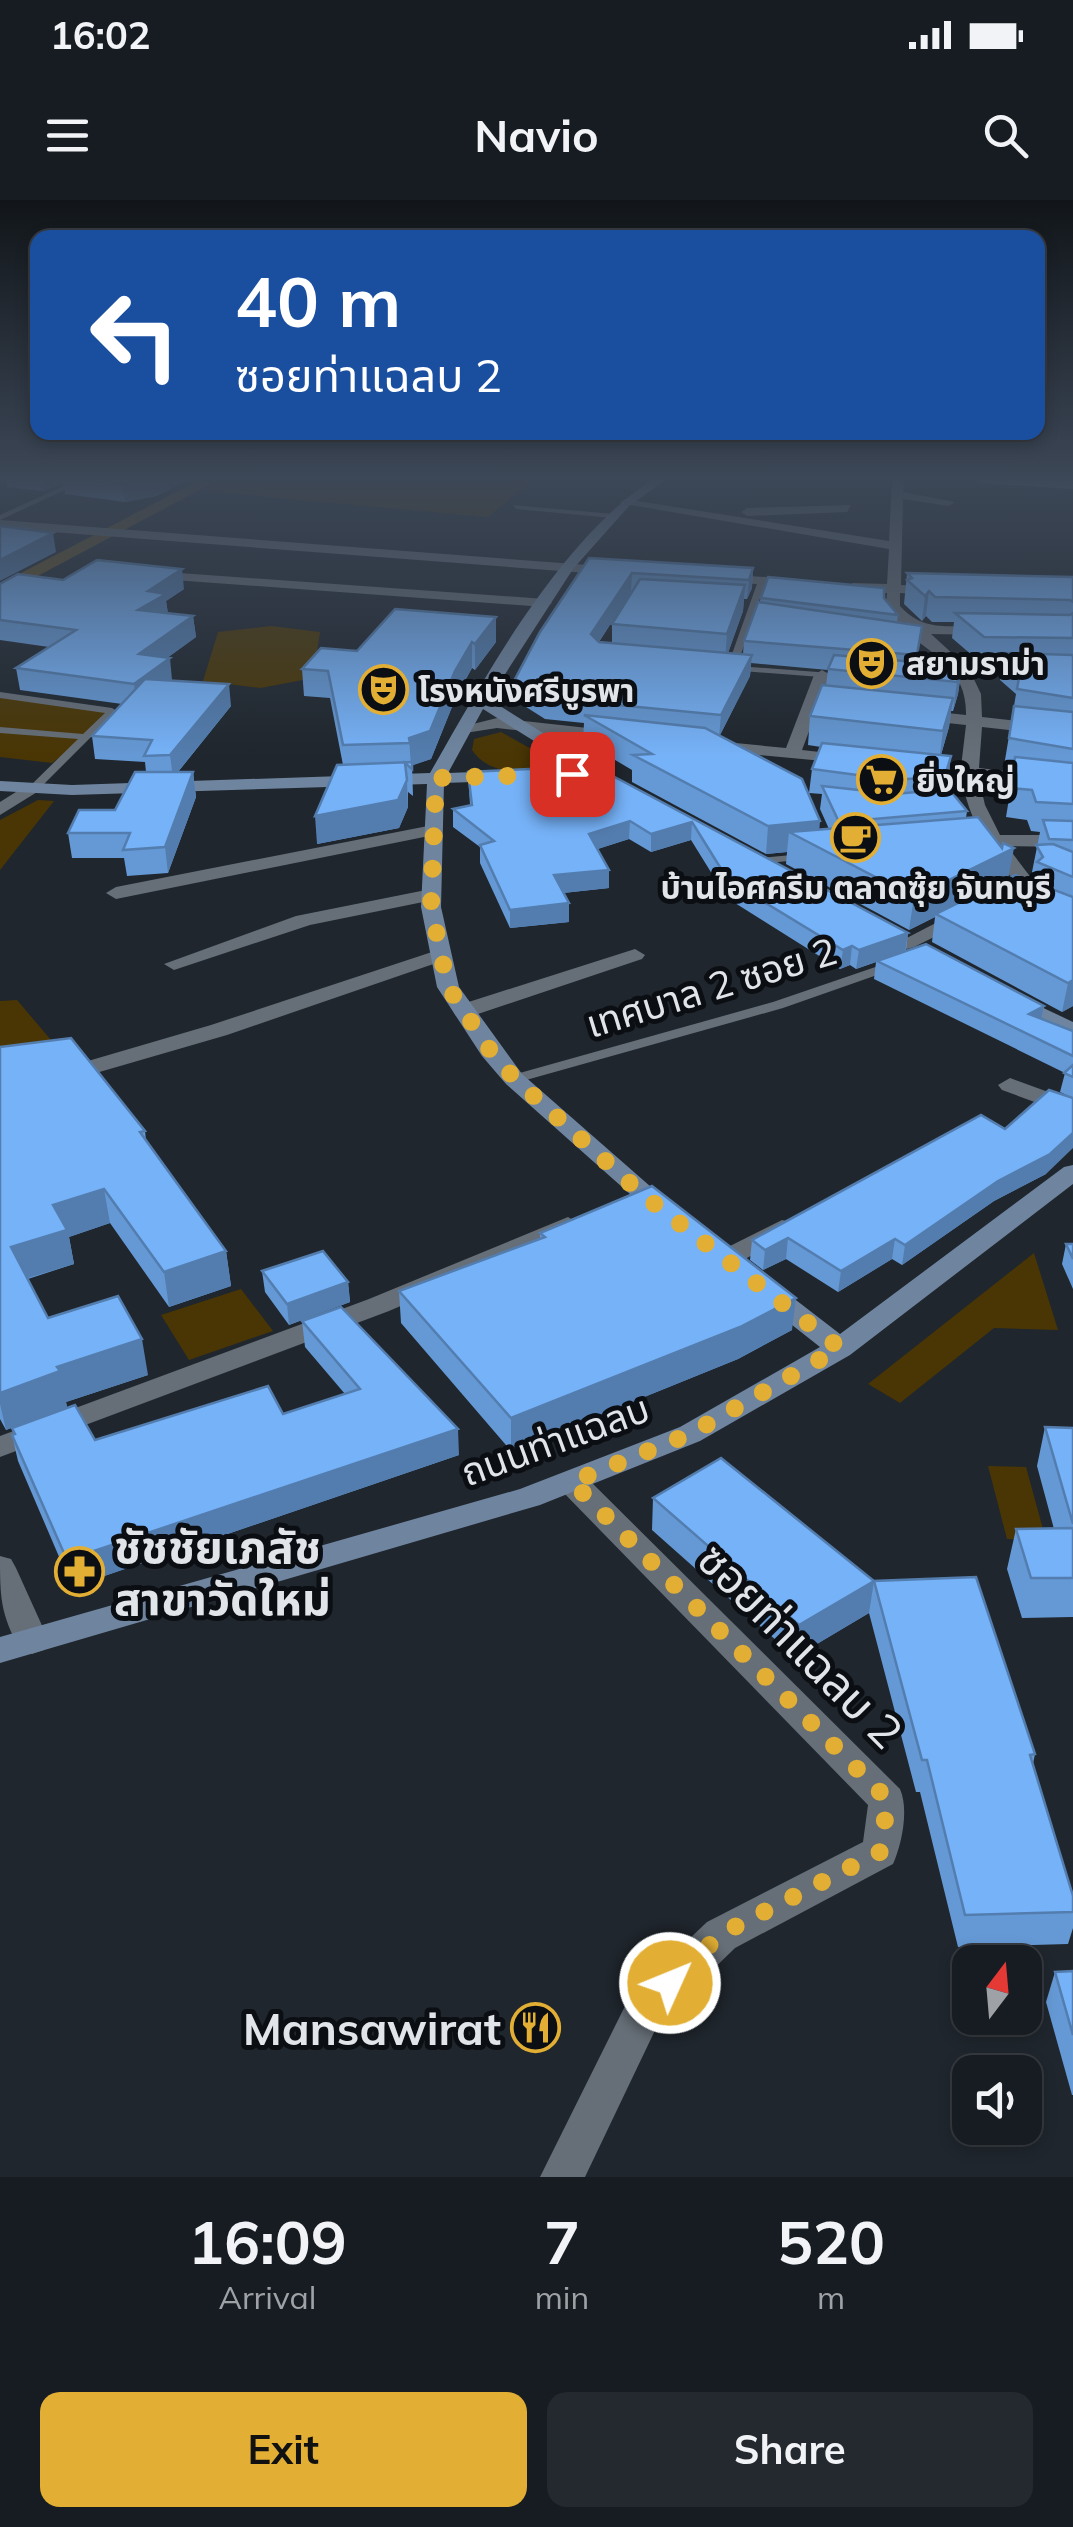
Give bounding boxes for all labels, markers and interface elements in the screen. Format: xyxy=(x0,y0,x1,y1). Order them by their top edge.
text: 16:02 xyxy=(50,11,151,59)
text: Navio xyxy=(474,107,599,163)
icon: menu xyxy=(40,108,95,163)
icon: search xyxy=(978,108,1033,163)
text: 40 m xyxy=(235,257,401,345)
icon: left xyxy=(70,270,200,400)
text: ซอยท่าแฉลบ 2 xyxy=(235,347,502,403)
theatre icon: สยามราม่า xyxy=(845,637,897,689)
place label: สยามราม่า xyxy=(906,643,1045,683)
theatre icon: โรงหนังศรีบูรพา xyxy=(357,664,409,716)
place label: โรงหนังศรีบูรพา xyxy=(418,670,634,710)
pin xyxy=(530,732,615,817)
icon: arrive xyxy=(545,747,600,802)
supermarket icon: ยิ่งใหญ่ xyxy=(855,754,907,806)
place label: ยิ่งใหญ่ xyxy=(916,760,1015,800)
cafe icon: บ้านไอศครีม ตลาดซุ้ย จันทบุรี xyxy=(830,811,882,863)
place label: บ้านไอศครีม ตลาดซุ้ย จันทบุรี xyxy=(661,867,1051,907)
street label: เทศบาล 2 ซอย 2 xyxy=(580,926,842,1048)
street label: ถนนท่าแฉลบ xyxy=(454,1384,656,1496)
place label: ชัชชัยเภสัช สาขาวัดใหม่ xyxy=(114,1518,331,1626)
street label: ซอยท่าแฉลบ 2 xyxy=(687,1531,915,1759)
pharmacy icon: ชัชชัยเภสัช สาขาวัดใหม่ xyxy=(53,1546,105,1598)
position arrow xyxy=(618,1931,722,2035)
north arrow xyxy=(952,1945,1042,2035)
map controls xyxy=(952,1945,1042,2145)
place label: Mansawirat xyxy=(243,2000,501,2056)
restaurant icon: Mansawirat xyxy=(510,2002,562,2054)
button: sound xyxy=(952,2055,1042,2145)
text: 16:09 xyxy=(188,2204,347,2279)
text: 7 xyxy=(544,2204,580,2279)
text: 520 xyxy=(777,2204,885,2279)
text: Arrival xyxy=(218,2277,316,2317)
text: min xyxy=(535,2277,589,2317)
text: m xyxy=(817,2277,845,2317)
button: Exit xyxy=(40,2392,527,2507)
button: Share xyxy=(547,2392,1033,2507)

